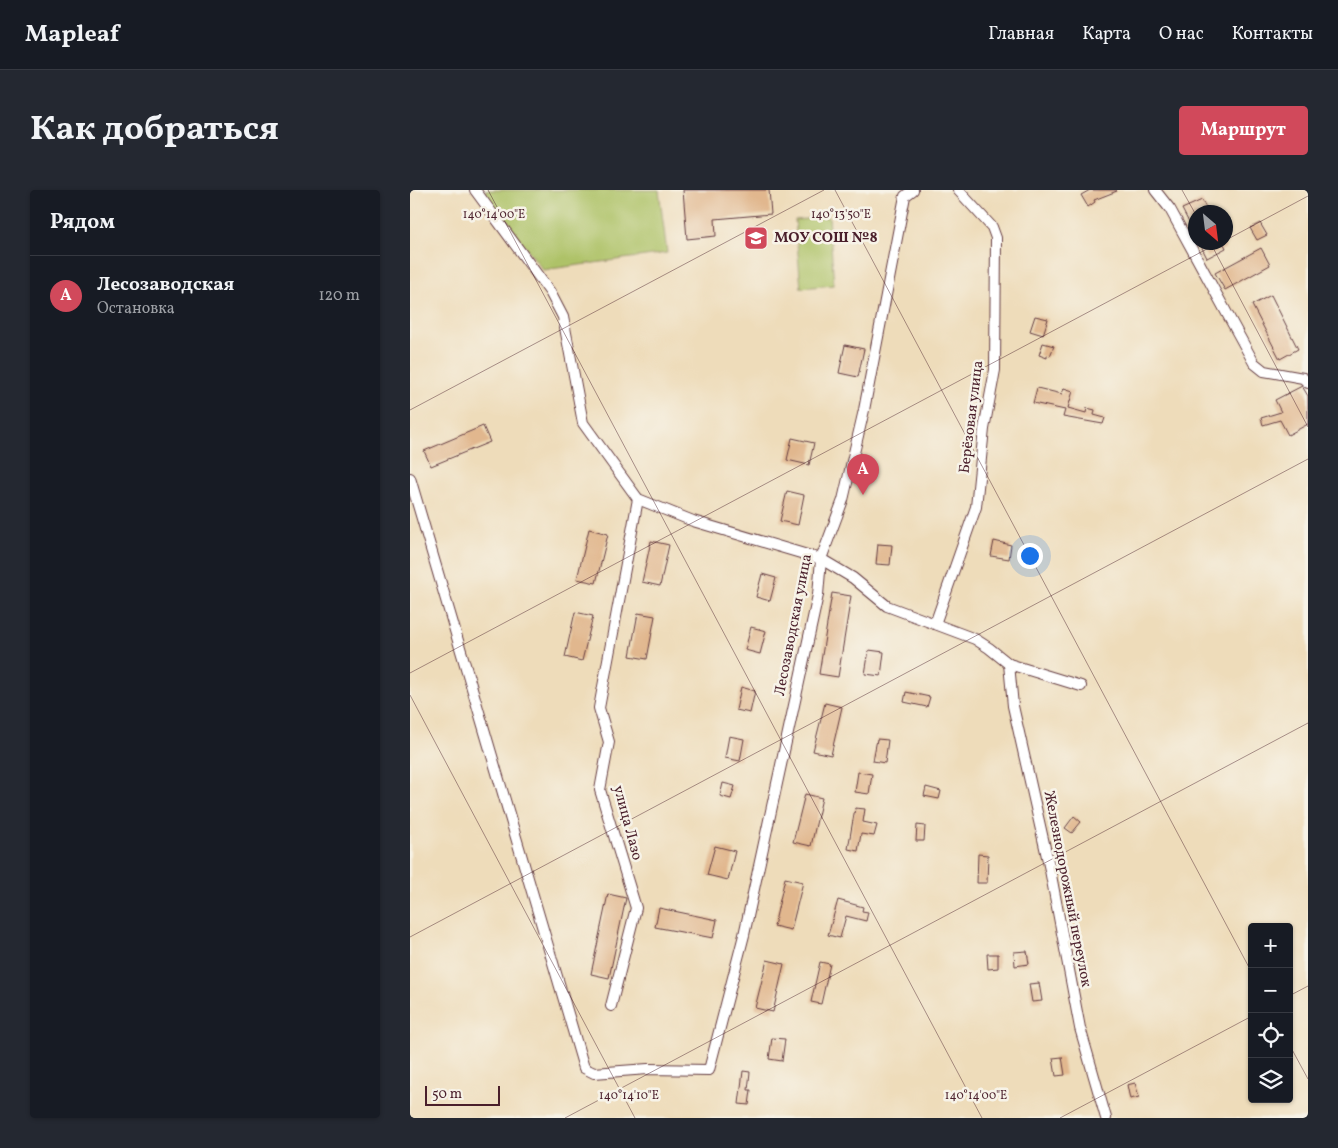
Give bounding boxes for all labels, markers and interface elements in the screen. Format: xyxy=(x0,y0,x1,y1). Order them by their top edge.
text: Mapleaf xyxy=(25,18,119,52)
text: Главная xyxy=(988,22,1054,47)
text: Карта xyxy=(1082,22,1131,47)
text: О нас xyxy=(1159,22,1204,47)
text: Контакты xyxy=(1232,22,1313,47)
text: Как добраться xyxy=(30,106,279,154)
button: Маршрут xyxy=(1179,106,1308,155)
north arrow xyxy=(1188,205,1233,250)
text: 140°14'00"E xyxy=(463,207,525,223)
text: 140°13'50"E xyxy=(811,207,871,223)
text: Рядом xyxy=(50,208,115,237)
school or university icon: МОУ СОШ №8 xyxy=(743,225,769,251)
place label: МОУ СОШ №8 xyxy=(774,228,878,249)
text: Лесозаводская xyxy=(97,272,234,298)
text: A xyxy=(60,285,72,307)
text: 120 m xyxy=(318,285,360,307)
text: Остановка xyxy=(97,298,175,320)
street label: Берёзовая улица xyxy=(955,359,989,475)
pin: A xyxy=(847,454,879,495)
your location xyxy=(1017,543,1043,569)
street label: Лесозаводская улица xyxy=(770,552,818,698)
street label: улица Лазо xyxy=(607,783,647,863)
street label: Железнодорожный переулок xyxy=(1038,789,1096,989)
map controls xyxy=(1248,923,1293,1103)
button: + xyxy=(1248,923,1293,968)
button: − xyxy=(1248,968,1293,1013)
button: locate xyxy=(1248,1013,1293,1058)
button: layers xyxy=(1248,1058,1293,1103)
scale bar xyxy=(425,1083,500,1106)
text: 50 m xyxy=(432,1085,462,1104)
text: 140°14'10"E xyxy=(599,1088,659,1104)
text: 140°14'00"E xyxy=(945,1088,1007,1104)

